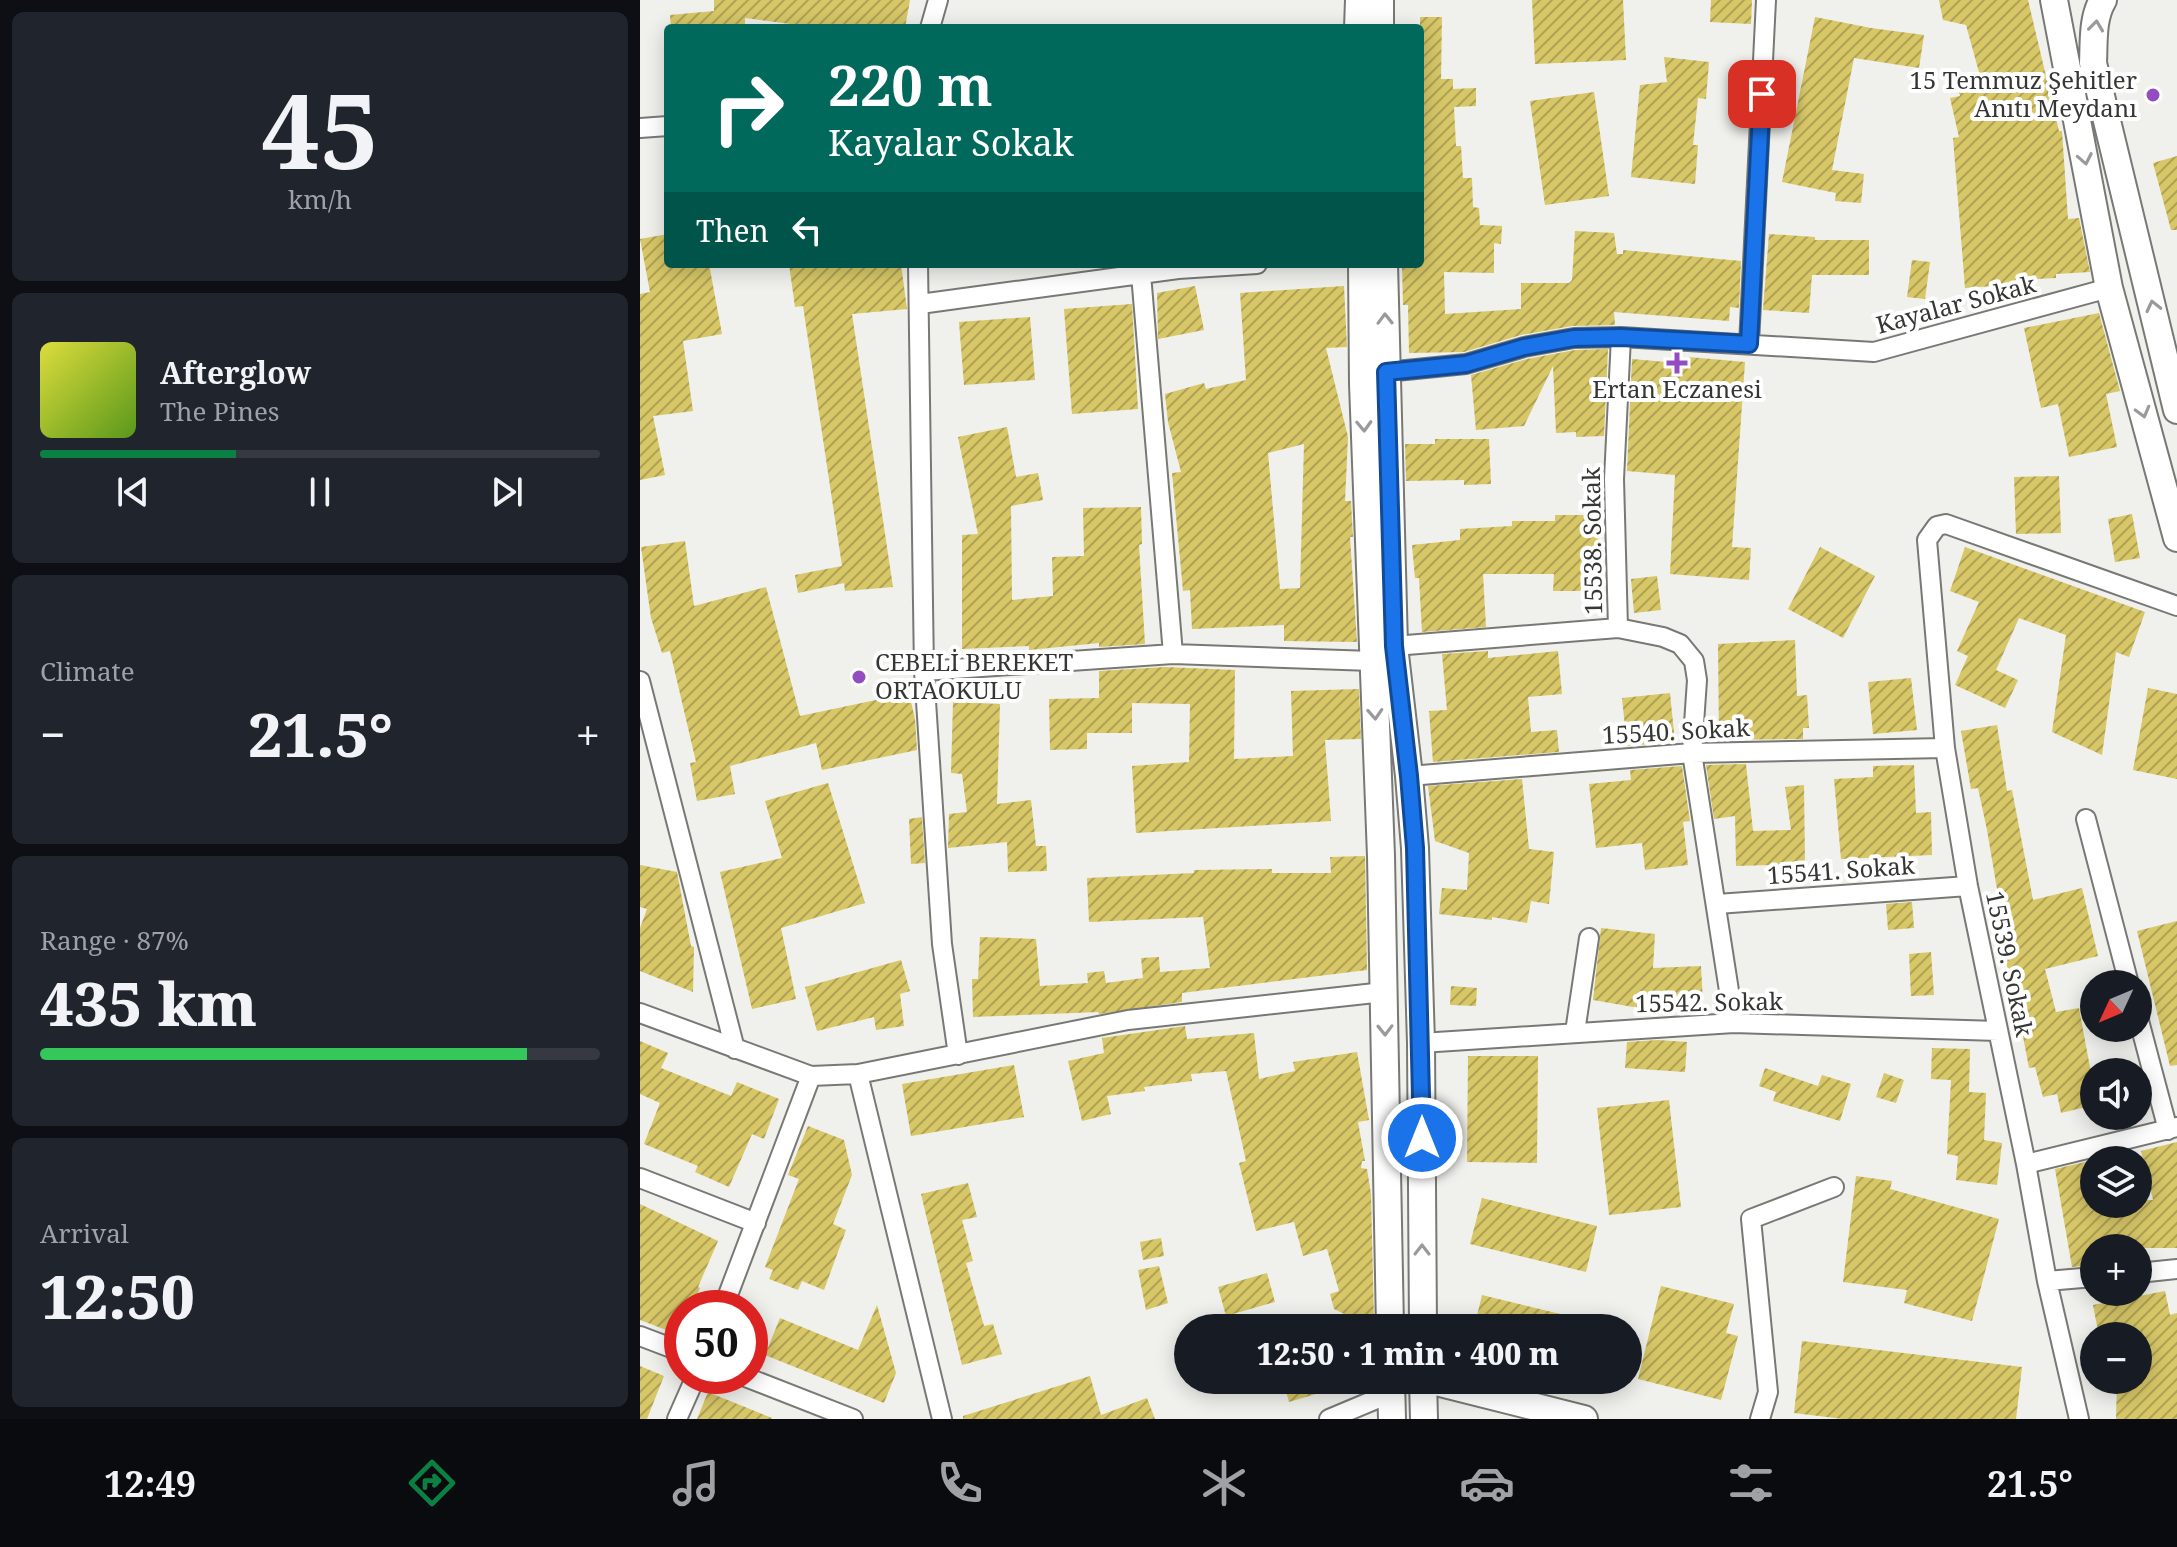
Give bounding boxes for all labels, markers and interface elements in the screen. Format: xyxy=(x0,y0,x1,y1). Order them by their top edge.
one-way arrow xyxy=(2087,19,2104,32)
text: 220 m xyxy=(828,46,993,122)
icon: right xyxy=(696,56,800,160)
text: 45 xyxy=(261,58,379,199)
pin xyxy=(1728,60,1796,128)
place label: 15 Temmuz Şehitler Anıtı Meydanı xyxy=(1910,63,2137,124)
icon: arrive xyxy=(1740,72,1784,116)
marker: 15 Temmuz Şehitler Anıtı Meydanı xyxy=(2144,86,2162,104)
text: Kayalar Sokak xyxy=(828,118,1074,167)
one-way arrow xyxy=(2075,152,2092,166)
text: km/h xyxy=(288,181,352,217)
icon: left xyxy=(785,208,829,252)
text: Then xyxy=(696,210,769,251)
street label: Kayalar Sokak xyxy=(1872,266,2040,341)
one-way arrow xyxy=(2145,300,2162,314)
one-way arrow xyxy=(1376,312,1394,325)
text: Afterglow xyxy=(160,352,311,393)
marker: Ertan Eczanesi xyxy=(1668,354,1686,372)
place label: Ertan Eczanesi xyxy=(1592,372,1762,405)
text: The Pines xyxy=(160,393,280,429)
one-way arrow xyxy=(2134,405,2150,419)
one-way arrow xyxy=(1356,420,1373,433)
street label: 15538. Sokak xyxy=(1574,466,1609,615)
icon: previous xyxy=(111,470,155,514)
icon: pause xyxy=(298,470,342,514)
icon: next xyxy=(485,470,529,514)
place label: CEBELİ BEREKET ORTAOKULU xyxy=(875,645,1073,706)
text: Climate xyxy=(40,653,135,689)
marker: CEBELİ BEREKET ORTAOKULU xyxy=(850,668,868,686)
text: 21.5° xyxy=(248,693,393,775)
text: − xyxy=(40,704,65,764)
text: + xyxy=(575,704,600,764)
one-way arrow xyxy=(1366,708,1383,721)
street label: 15540. Sokak xyxy=(1601,710,1752,751)
street label: 15541. Sokak xyxy=(1766,848,1917,891)
street label: 15539. Sokak xyxy=(1979,888,2042,1040)
text: Range · 87% xyxy=(40,922,189,958)
text: 435 km xyxy=(40,962,257,1044)
north arrow xyxy=(2080,970,2152,1042)
map controls xyxy=(2080,970,2152,1394)
street label: 15542. Sokak xyxy=(1635,984,1784,1019)
one-way arrow xyxy=(1376,1024,1394,1037)
button: sound xyxy=(2080,1058,2152,1130)
position arrow xyxy=(1380,1096,1464,1180)
button: layers xyxy=(2080,1146,2152,1218)
text: Arrival xyxy=(40,1215,129,1251)
button: + xyxy=(2080,1234,2152,1306)
one-way arrow xyxy=(1413,1243,1431,1256)
text: 12:50 xyxy=(40,1255,195,1337)
speed limit sign: 50 xyxy=(664,1290,768,1394)
button: − xyxy=(2080,1322,2152,1394)
text: 12:50 · 1 min · 400 m xyxy=(1257,1333,1559,1374)
icon: directions xyxy=(404,1455,460,1511)
icon: music xyxy=(668,1455,724,1511)
icon: phone xyxy=(932,1455,988,1511)
icon: climate xyxy=(1196,1455,1252,1511)
icon: car xyxy=(1459,1455,1515,1511)
icon: filters xyxy=(1723,1455,1779,1511)
text: 12:49 xyxy=(104,1459,196,1508)
text: 21.5° xyxy=(1987,1459,2073,1508)

